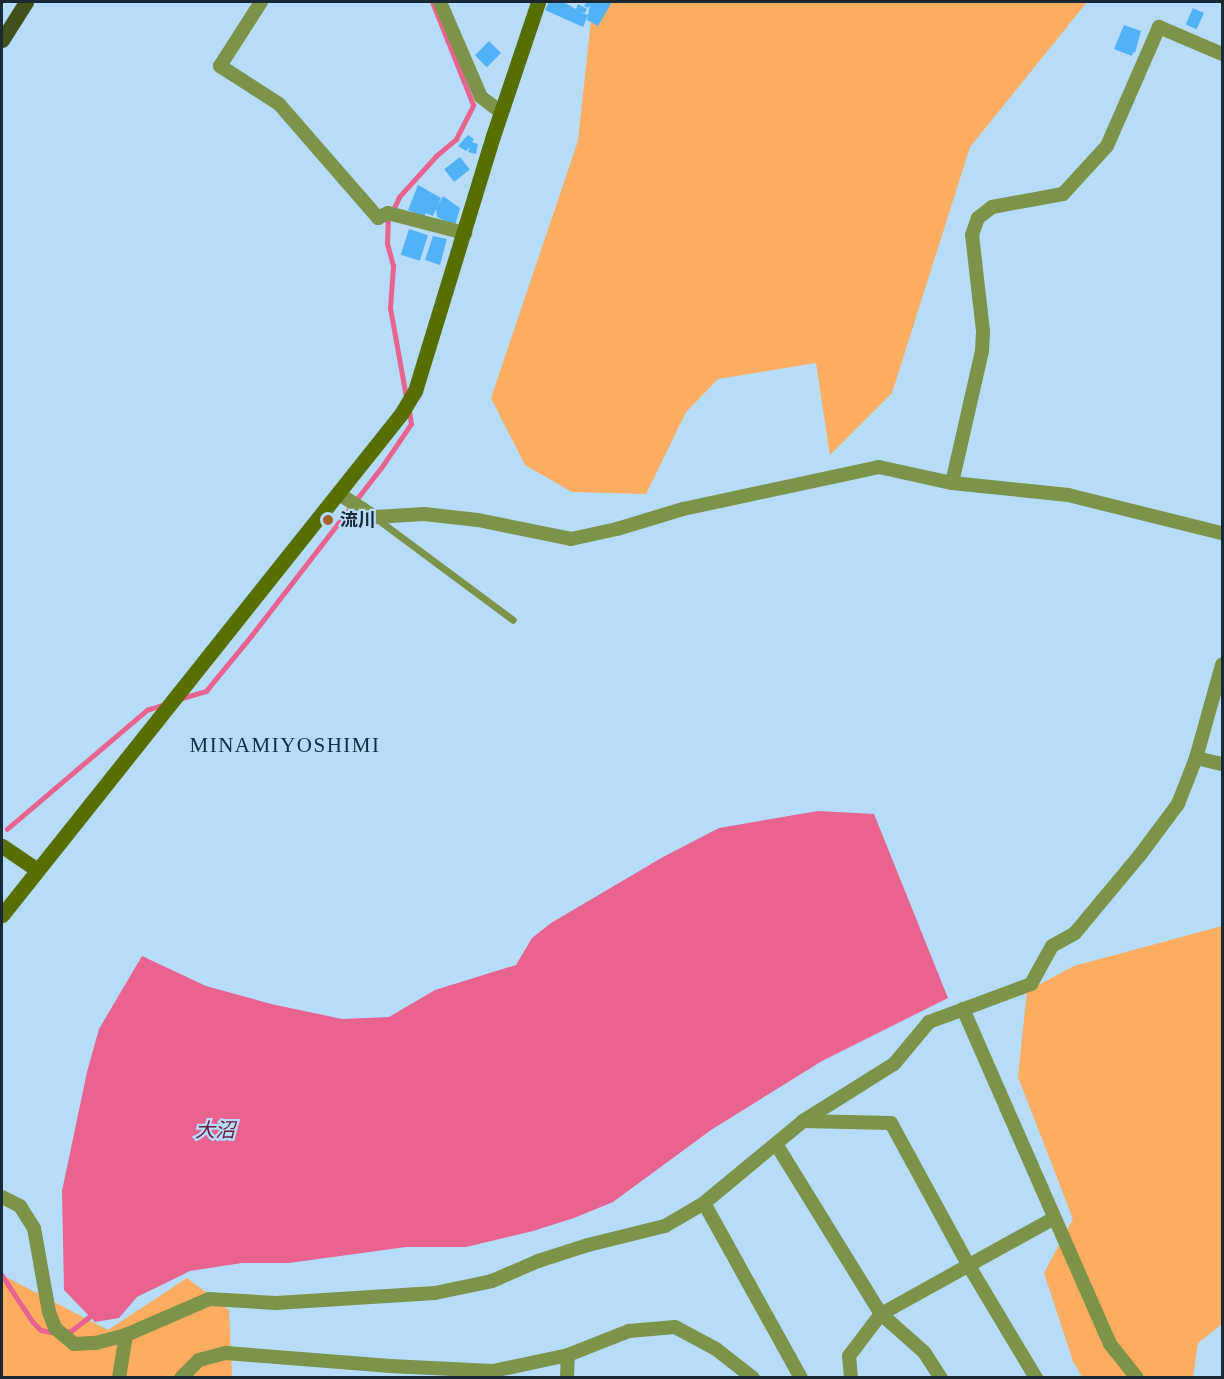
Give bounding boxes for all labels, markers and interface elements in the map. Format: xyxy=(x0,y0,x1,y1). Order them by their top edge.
place label: 流川 xyxy=(340,509,376,531)
marker: 流川 xyxy=(321,513,335,527)
district label: MINAMIYOSHIMI xyxy=(190,732,380,758)
water label: 大沼 xyxy=(195,1118,235,1142)

